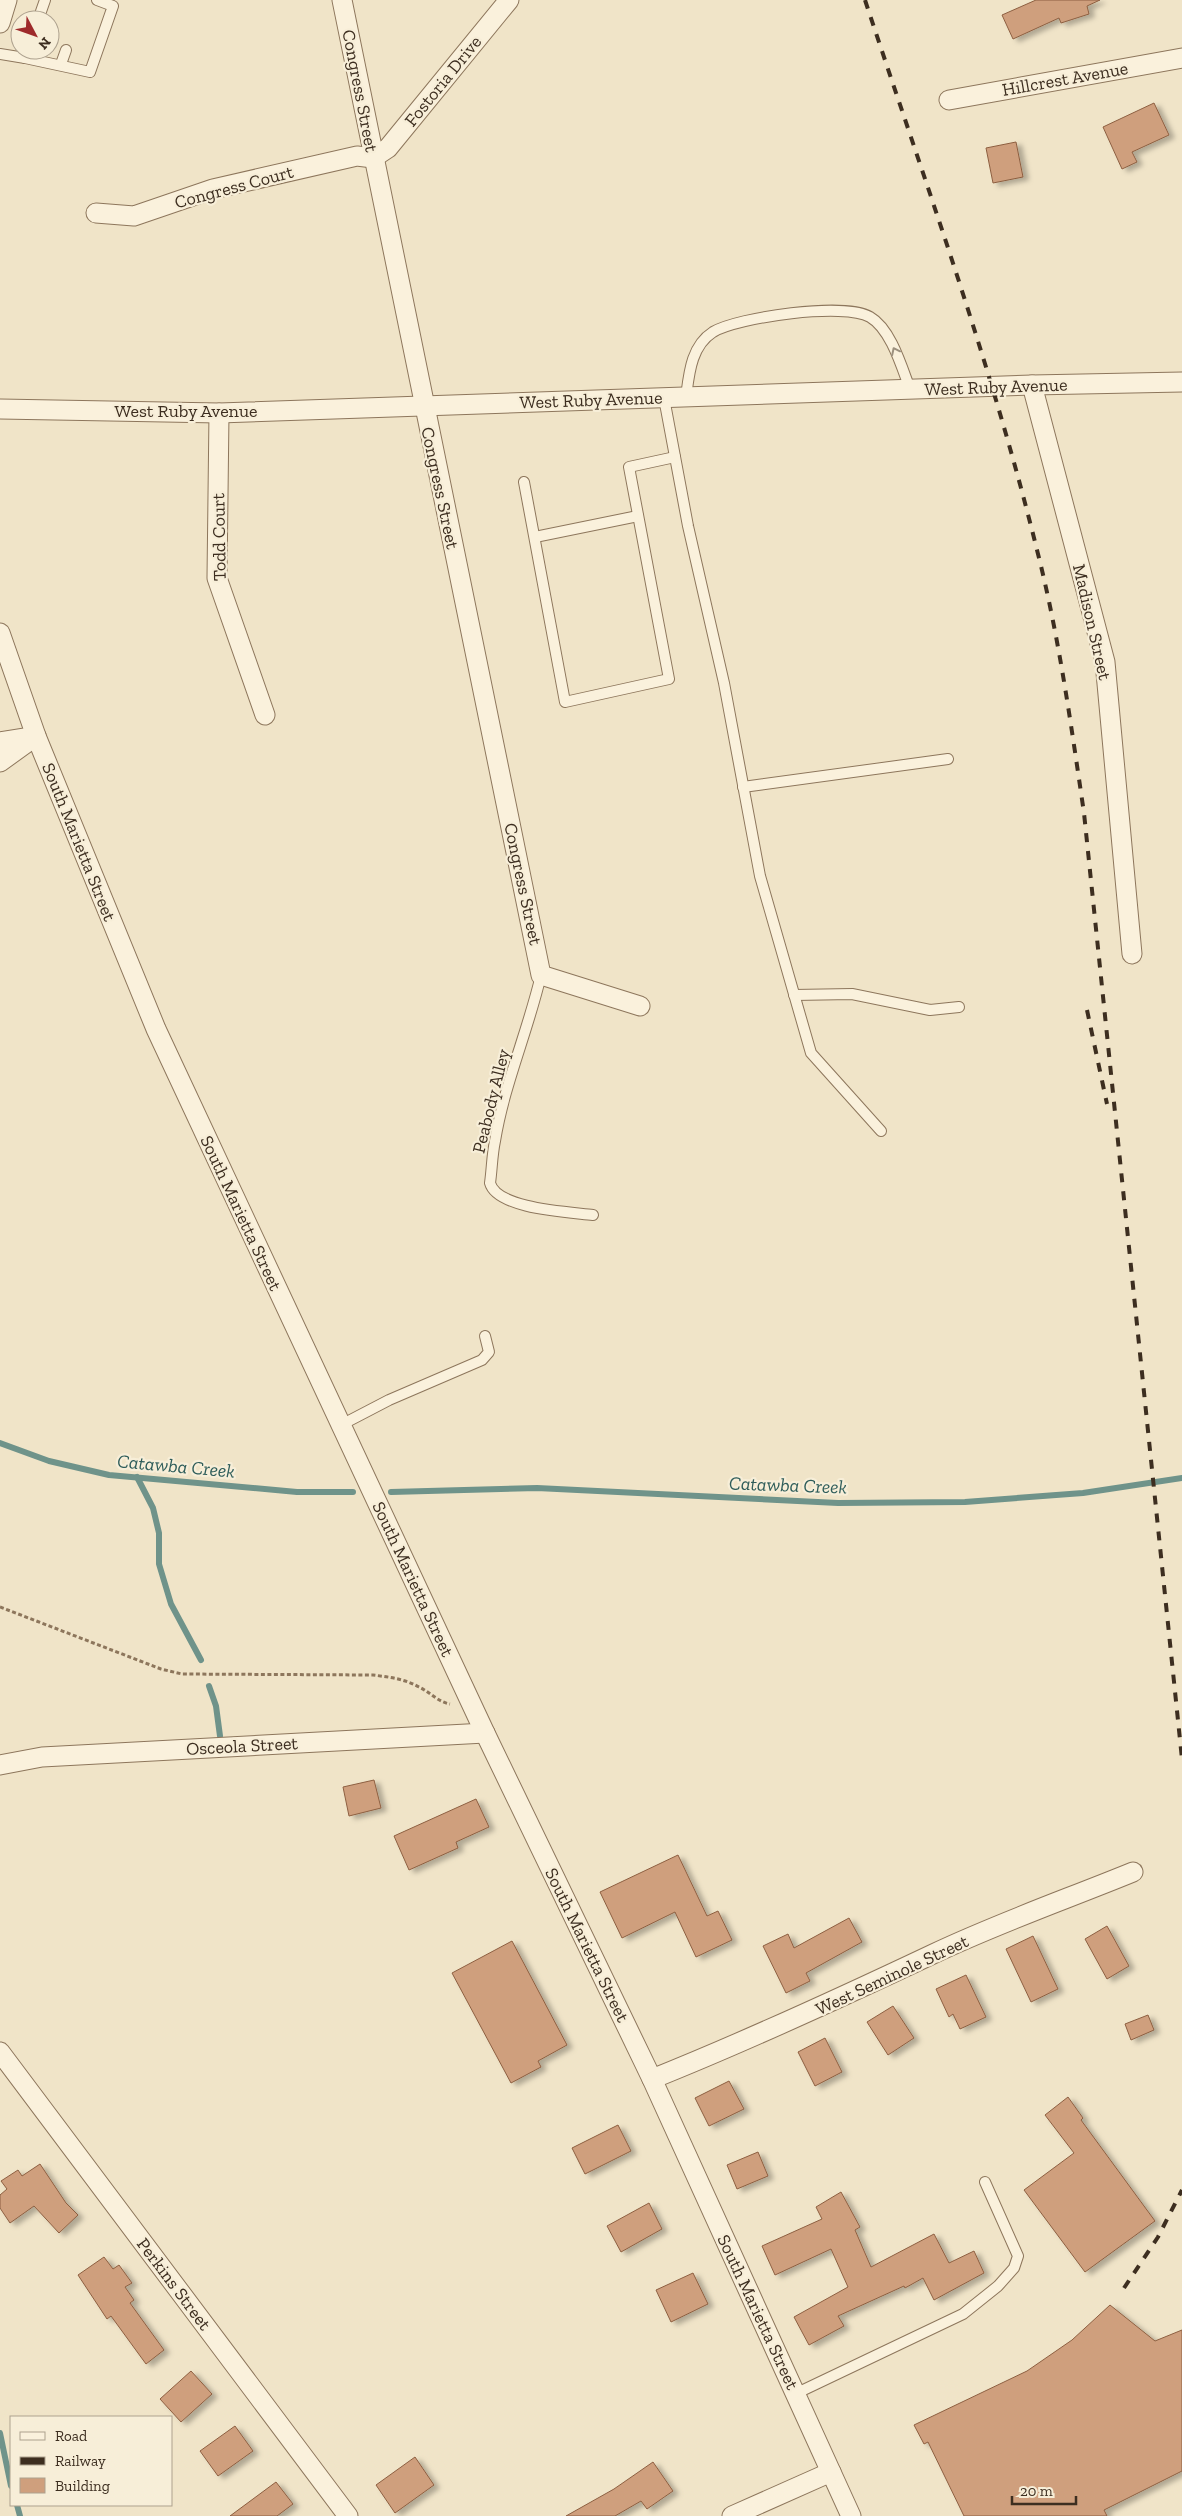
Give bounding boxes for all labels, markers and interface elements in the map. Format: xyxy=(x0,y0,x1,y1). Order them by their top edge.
north arrow xyxy=(10,10,60,60)
street label: Congress Street xyxy=(337,28,383,154)
street label: Fostoria Drive xyxy=(400,31,486,131)
text: N xyxy=(34,34,54,53)
street label: Hillcrest Avenue xyxy=(1000,57,1130,101)
street label: Congress Court xyxy=(172,160,296,213)
one-way arrow xyxy=(890,347,901,356)
street label: West Ruby Avenue xyxy=(924,374,1068,400)
street label: West Ruby Avenue xyxy=(519,387,663,413)
street label: West Ruby Avenue xyxy=(115,400,257,422)
street label: Congress Street xyxy=(416,425,464,551)
street label: Todd Court xyxy=(207,492,231,581)
street label: Madison Street xyxy=(1068,562,1116,682)
street label: South Marietta Street xyxy=(37,760,121,925)
street label: Congress Street xyxy=(499,821,547,947)
street label: Peabody Alley xyxy=(467,1046,515,1155)
street label: South Marietta Street xyxy=(195,1132,287,1294)
water label: Catawba Creek xyxy=(116,1449,236,1483)
water label: Catawba Creek xyxy=(729,1471,847,1499)
street label: South Marietta Street xyxy=(367,1498,459,1660)
street label: Osceola Street xyxy=(185,1732,299,1760)
street label: South Marietta Street xyxy=(540,1864,634,2026)
street label: West Seminole Street xyxy=(812,1930,972,2020)
street label: South Marietta Street xyxy=(712,2231,804,2393)
street label: Perkins Street xyxy=(132,2233,216,2335)
legend xyxy=(10,2416,172,2506)
text: Road xyxy=(55,2427,88,2445)
text: Railway xyxy=(55,2452,106,2470)
scale bar xyxy=(1012,2474,1076,2506)
text: Building xyxy=(55,2477,110,2495)
text: 20 m xyxy=(1020,2482,1053,2500)

